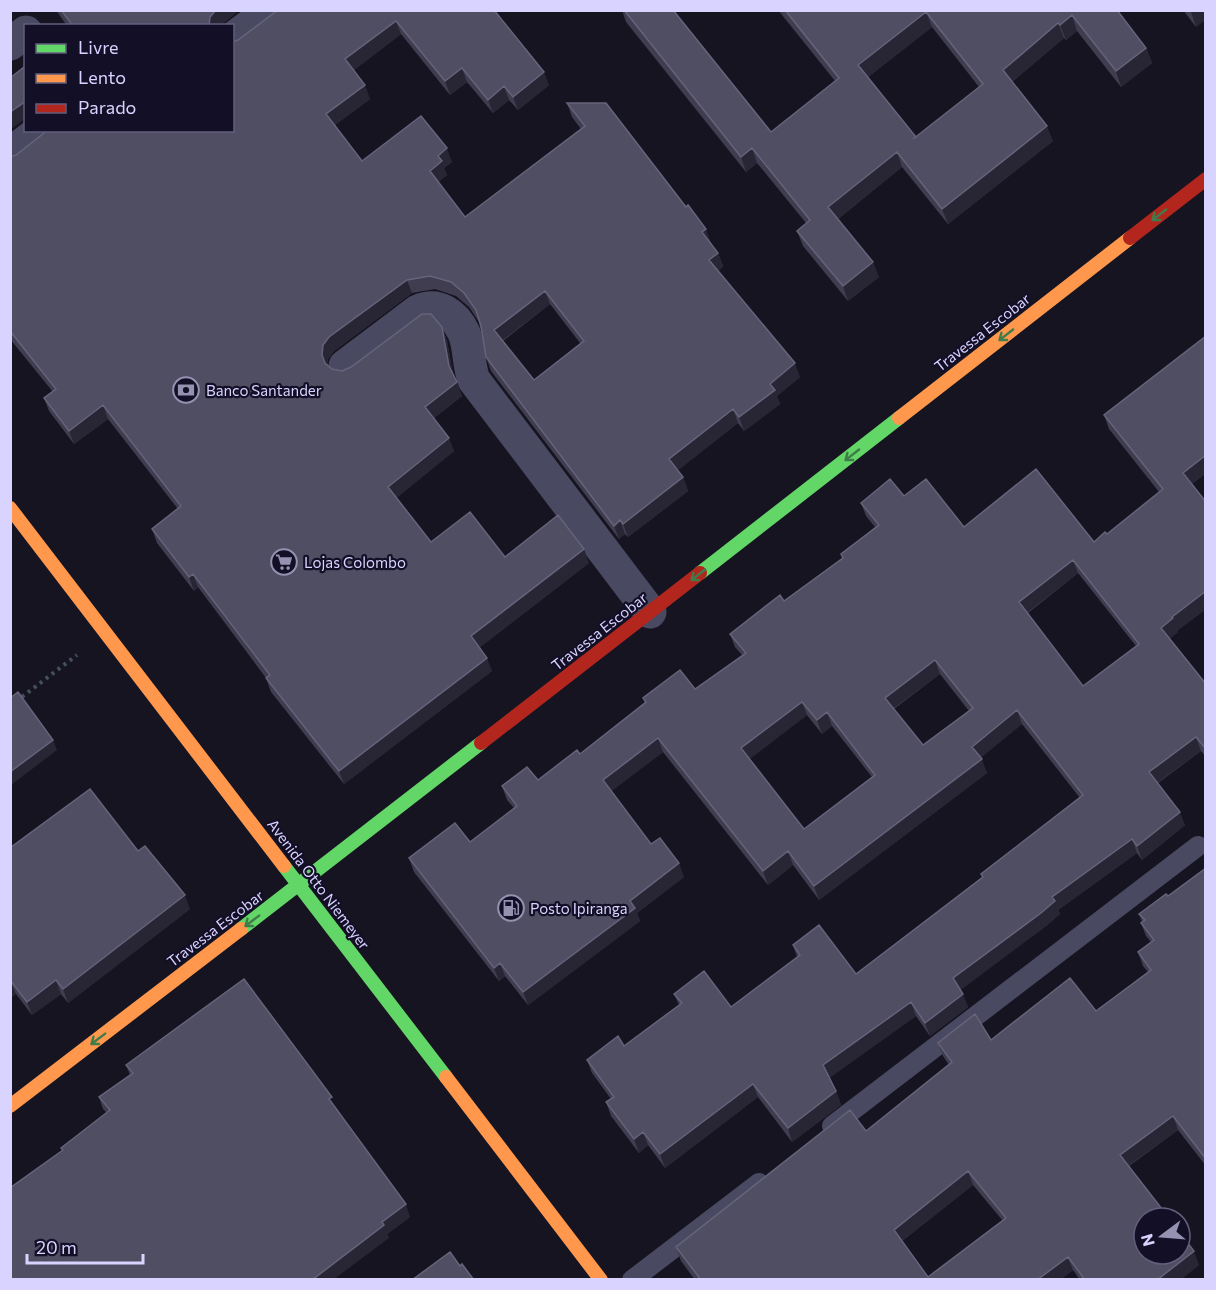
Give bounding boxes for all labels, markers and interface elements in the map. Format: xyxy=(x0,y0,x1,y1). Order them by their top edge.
legend xyxy=(24,24,234,132)
text: Livre xyxy=(78,36,119,58)
text: Lento xyxy=(78,66,126,88)
text: Parado xyxy=(78,96,136,118)
one-way arrow xyxy=(1152,208,1168,221)
street label: Travessa Escobar xyxy=(931,289,1033,375)
one-way arrow xyxy=(998,328,1014,341)
bank icon: Banco Santander xyxy=(171,375,201,405)
place label: Banco Santander xyxy=(206,381,322,399)
one-way arrow xyxy=(844,448,860,461)
supermarket icon: Lojas Colombo xyxy=(269,547,299,577)
place label: Lojas Colombo xyxy=(304,553,406,571)
one-way arrow xyxy=(690,568,706,581)
street label: Travessa Escobar xyxy=(548,588,650,674)
street label: Avenida Otto Niemeyer xyxy=(264,815,374,953)
street label: Travessa Escobar xyxy=(163,886,267,970)
fuel station icon: Posto Ipiranga xyxy=(496,893,526,923)
place label: Posto Ipiranga xyxy=(530,899,628,917)
one-way arrow xyxy=(245,914,261,927)
one-way arrow xyxy=(90,1033,106,1045)
north arrow xyxy=(1132,1206,1192,1266)
scale bar xyxy=(27,1227,142,1265)
text: N xyxy=(1136,1232,1158,1249)
text: 20 m xyxy=(36,1236,77,1258)

